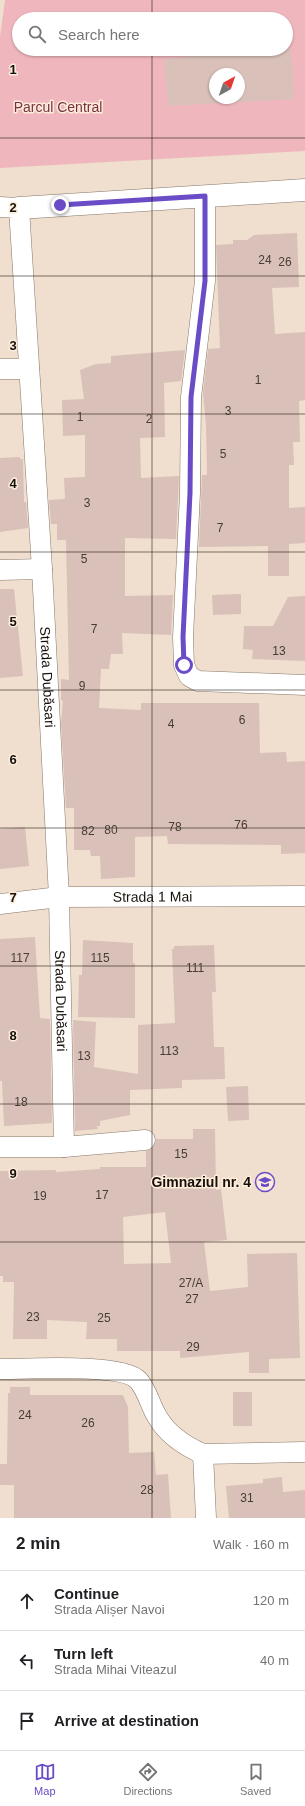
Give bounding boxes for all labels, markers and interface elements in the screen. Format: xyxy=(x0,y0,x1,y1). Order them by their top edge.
search box xyxy=(12,12,293,56)
icon: search xyxy=(26,23,48,45)
text: Search here xyxy=(58,26,140,43)
text: 1 xyxy=(9,62,17,77)
north arrow xyxy=(209,68,245,104)
park label: Parcul Central xyxy=(14,99,102,115)
route end xyxy=(51,196,69,214)
text: 2 xyxy=(9,200,17,215)
house number: 24 xyxy=(258,253,272,267)
house number: 26 xyxy=(278,255,292,269)
text: 3 xyxy=(9,338,17,353)
house number: 1 xyxy=(255,373,262,387)
house number: 3 xyxy=(225,404,232,418)
house number: 1 xyxy=(77,410,84,424)
house number: 2 xyxy=(146,412,153,426)
house number: 5 xyxy=(220,447,227,461)
text: 4 xyxy=(9,476,17,491)
house number: 3 xyxy=(84,496,91,510)
house number: 7 xyxy=(217,521,224,535)
house number: 5 xyxy=(81,552,88,566)
text: 5 xyxy=(9,614,17,629)
house number: 7 xyxy=(91,622,98,636)
street label: Strada Dubăsari xyxy=(37,626,58,728)
house number: 13 xyxy=(272,644,286,658)
route start xyxy=(175,656,193,674)
house number: 9 xyxy=(79,679,86,693)
house number: 6 xyxy=(239,713,246,727)
house number: 4 xyxy=(168,717,175,731)
text: 6 xyxy=(9,752,17,767)
house number: 76 xyxy=(234,818,248,832)
house number: 78 xyxy=(168,820,182,834)
house number: 80 xyxy=(104,823,118,837)
house number: 82 xyxy=(81,824,95,838)
street label: Strada 1 Mai xyxy=(113,888,192,905)
text: 7 xyxy=(9,890,17,905)
street label: Strada Dubăsari xyxy=(52,950,70,1052)
house number: 117 xyxy=(10,951,30,965)
house number: 115 xyxy=(90,951,110,965)
house number: 111 xyxy=(186,961,204,975)
text: 8 xyxy=(9,1028,17,1043)
house number: 113 xyxy=(159,1044,179,1058)
house number: 13 xyxy=(77,1049,91,1063)
house number: 18 xyxy=(14,1095,28,1109)
house number: 15 xyxy=(174,1147,188,1161)
text: 9 xyxy=(9,1166,17,1181)
school or university icon: Gimnaziul nr. 4 xyxy=(254,1171,276,1193)
place label: Gimnaziul nr. 4 xyxy=(151,1174,251,1190)
house number: 17 xyxy=(95,1188,109,1202)
house number: 19 xyxy=(33,1189,47,1203)
house number: 27/A xyxy=(179,1276,203,1290)
house number: 27 xyxy=(185,1292,199,1306)
house number: 23 xyxy=(26,1310,40,1324)
house number: 25 xyxy=(97,1311,111,1325)
house number: 29 xyxy=(186,1340,200,1354)
house number: 24 xyxy=(18,1408,32,1422)
house number: 26 xyxy=(81,1416,95,1430)
house number: 28 xyxy=(140,1483,154,1497)
house number: 31 xyxy=(240,1491,254,1505)
text: 2 min xyxy=(16,1534,60,1553)
text: Walk · 160 m xyxy=(213,1537,289,1552)
text: Continue xyxy=(54,1585,119,1602)
icon: ahead xyxy=(16,1590,38,1612)
text: 120 m xyxy=(253,1593,289,1608)
text: Strada Alișer Navoi xyxy=(54,1602,165,1617)
text: Turn left xyxy=(54,1645,113,1662)
icon: left xyxy=(16,1650,38,1672)
text: 40 m xyxy=(260,1653,289,1668)
text: Strada Mihai Viteazul xyxy=(54,1662,177,1677)
icon: arrive xyxy=(16,1710,38,1732)
text: Arrive at destination xyxy=(54,1712,199,1729)
tab: Map xyxy=(34,1761,56,1797)
tab: Directions xyxy=(123,1761,172,1797)
tab: Saved xyxy=(240,1761,271,1797)

